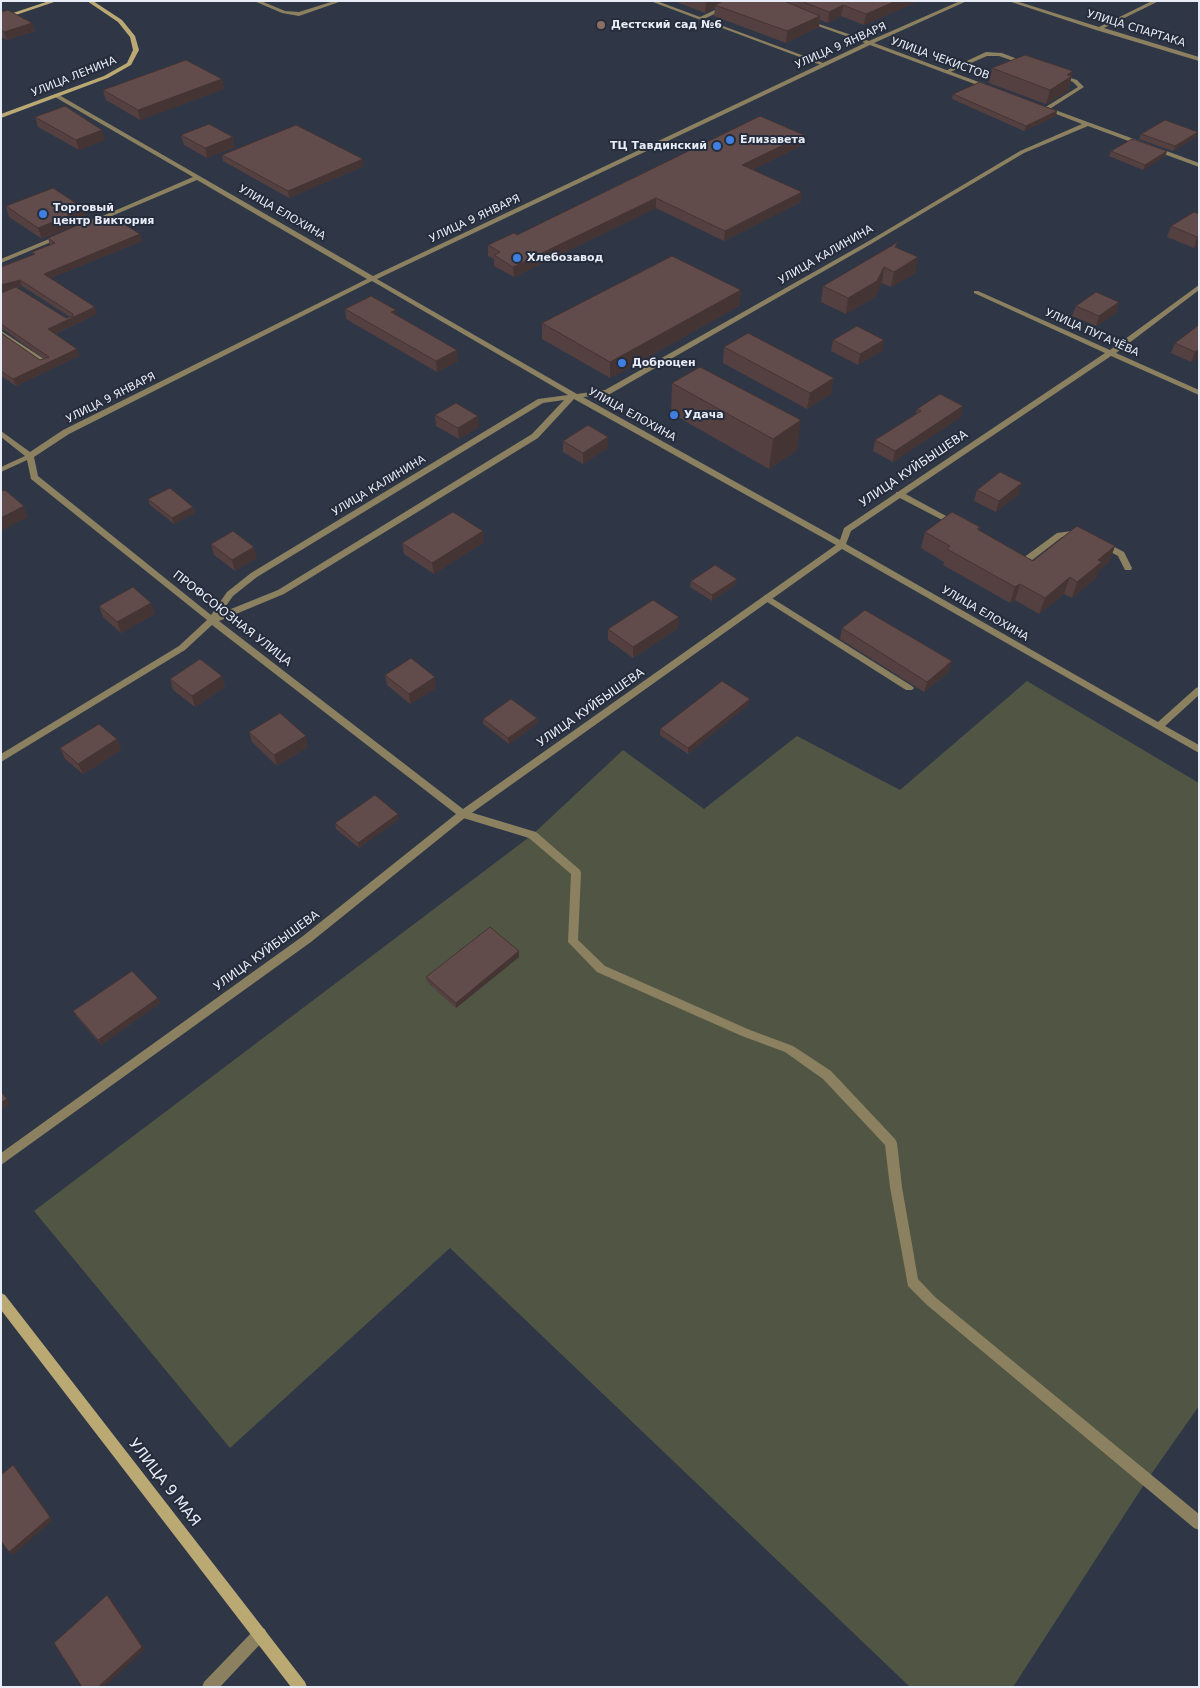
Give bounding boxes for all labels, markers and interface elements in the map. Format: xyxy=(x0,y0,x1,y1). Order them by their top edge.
street label: УЛИЦА СПАРТАКА xyxy=(1085,8,1187,50)
place label: Дестский сад №6 xyxy=(611,18,722,32)
marker: Дестский сад №6 xyxy=(595,19,607,31)
street label: УЛИЦА 9 ЯНВАРЯ xyxy=(793,20,889,72)
street label: УЛИЦА ЧЕКИСТОВ xyxy=(889,35,991,83)
street label: УЛИЦА ЛЕНИНА xyxy=(30,54,118,100)
place label: Елизавета xyxy=(740,133,805,147)
marker: Елизавета xyxy=(724,134,736,146)
place label: ТЦ Тавдинский xyxy=(610,139,707,153)
marker: ТЦ Тавдинский xyxy=(711,140,723,152)
street label: УЛИЦА ЕЛОХИНА xyxy=(236,183,328,243)
street label: УЛИЦА 9 ЯНВАРЯ xyxy=(428,192,522,246)
place label: Торговый центр Виктория xyxy=(53,201,154,227)
marker: Торговый центр Виктория xyxy=(37,208,49,220)
street label: УЛИЦА КАЛИНИНА xyxy=(776,223,876,287)
place label: Хлебозавод xyxy=(527,251,603,265)
marker: Хлебозавод xyxy=(511,252,523,264)
street label: УЛИЦА ПУГАЧЁВА xyxy=(1043,306,1141,360)
place label: Доброцен xyxy=(632,356,696,370)
marker: Доброцен xyxy=(616,357,628,369)
street label: УЛИЦА 9 ЯНВАРЯ xyxy=(64,370,158,426)
street label: УЛИЦА ЕЛОХИНА xyxy=(586,385,678,445)
place label: Удача xyxy=(684,408,724,422)
marker: Удача xyxy=(668,409,680,421)
street label: УЛИЦА КУЙБЫШЕВА xyxy=(857,427,971,511)
street label: УЛИЦА КАЛИНИНА xyxy=(330,453,428,519)
street label: ПРОФСОЮЗНАЯ УЛИЦА xyxy=(170,568,294,670)
street label: УЛИЦА ЕЛОХИНА xyxy=(939,584,1031,644)
street label: УЛИЦА КУЙБЫШЕВА xyxy=(535,666,647,750)
street label: УЛИЦА КУЙБЫШЕВА xyxy=(211,908,323,994)
street label: УЛИЦА 9 МАЯ xyxy=(124,1436,204,1530)

